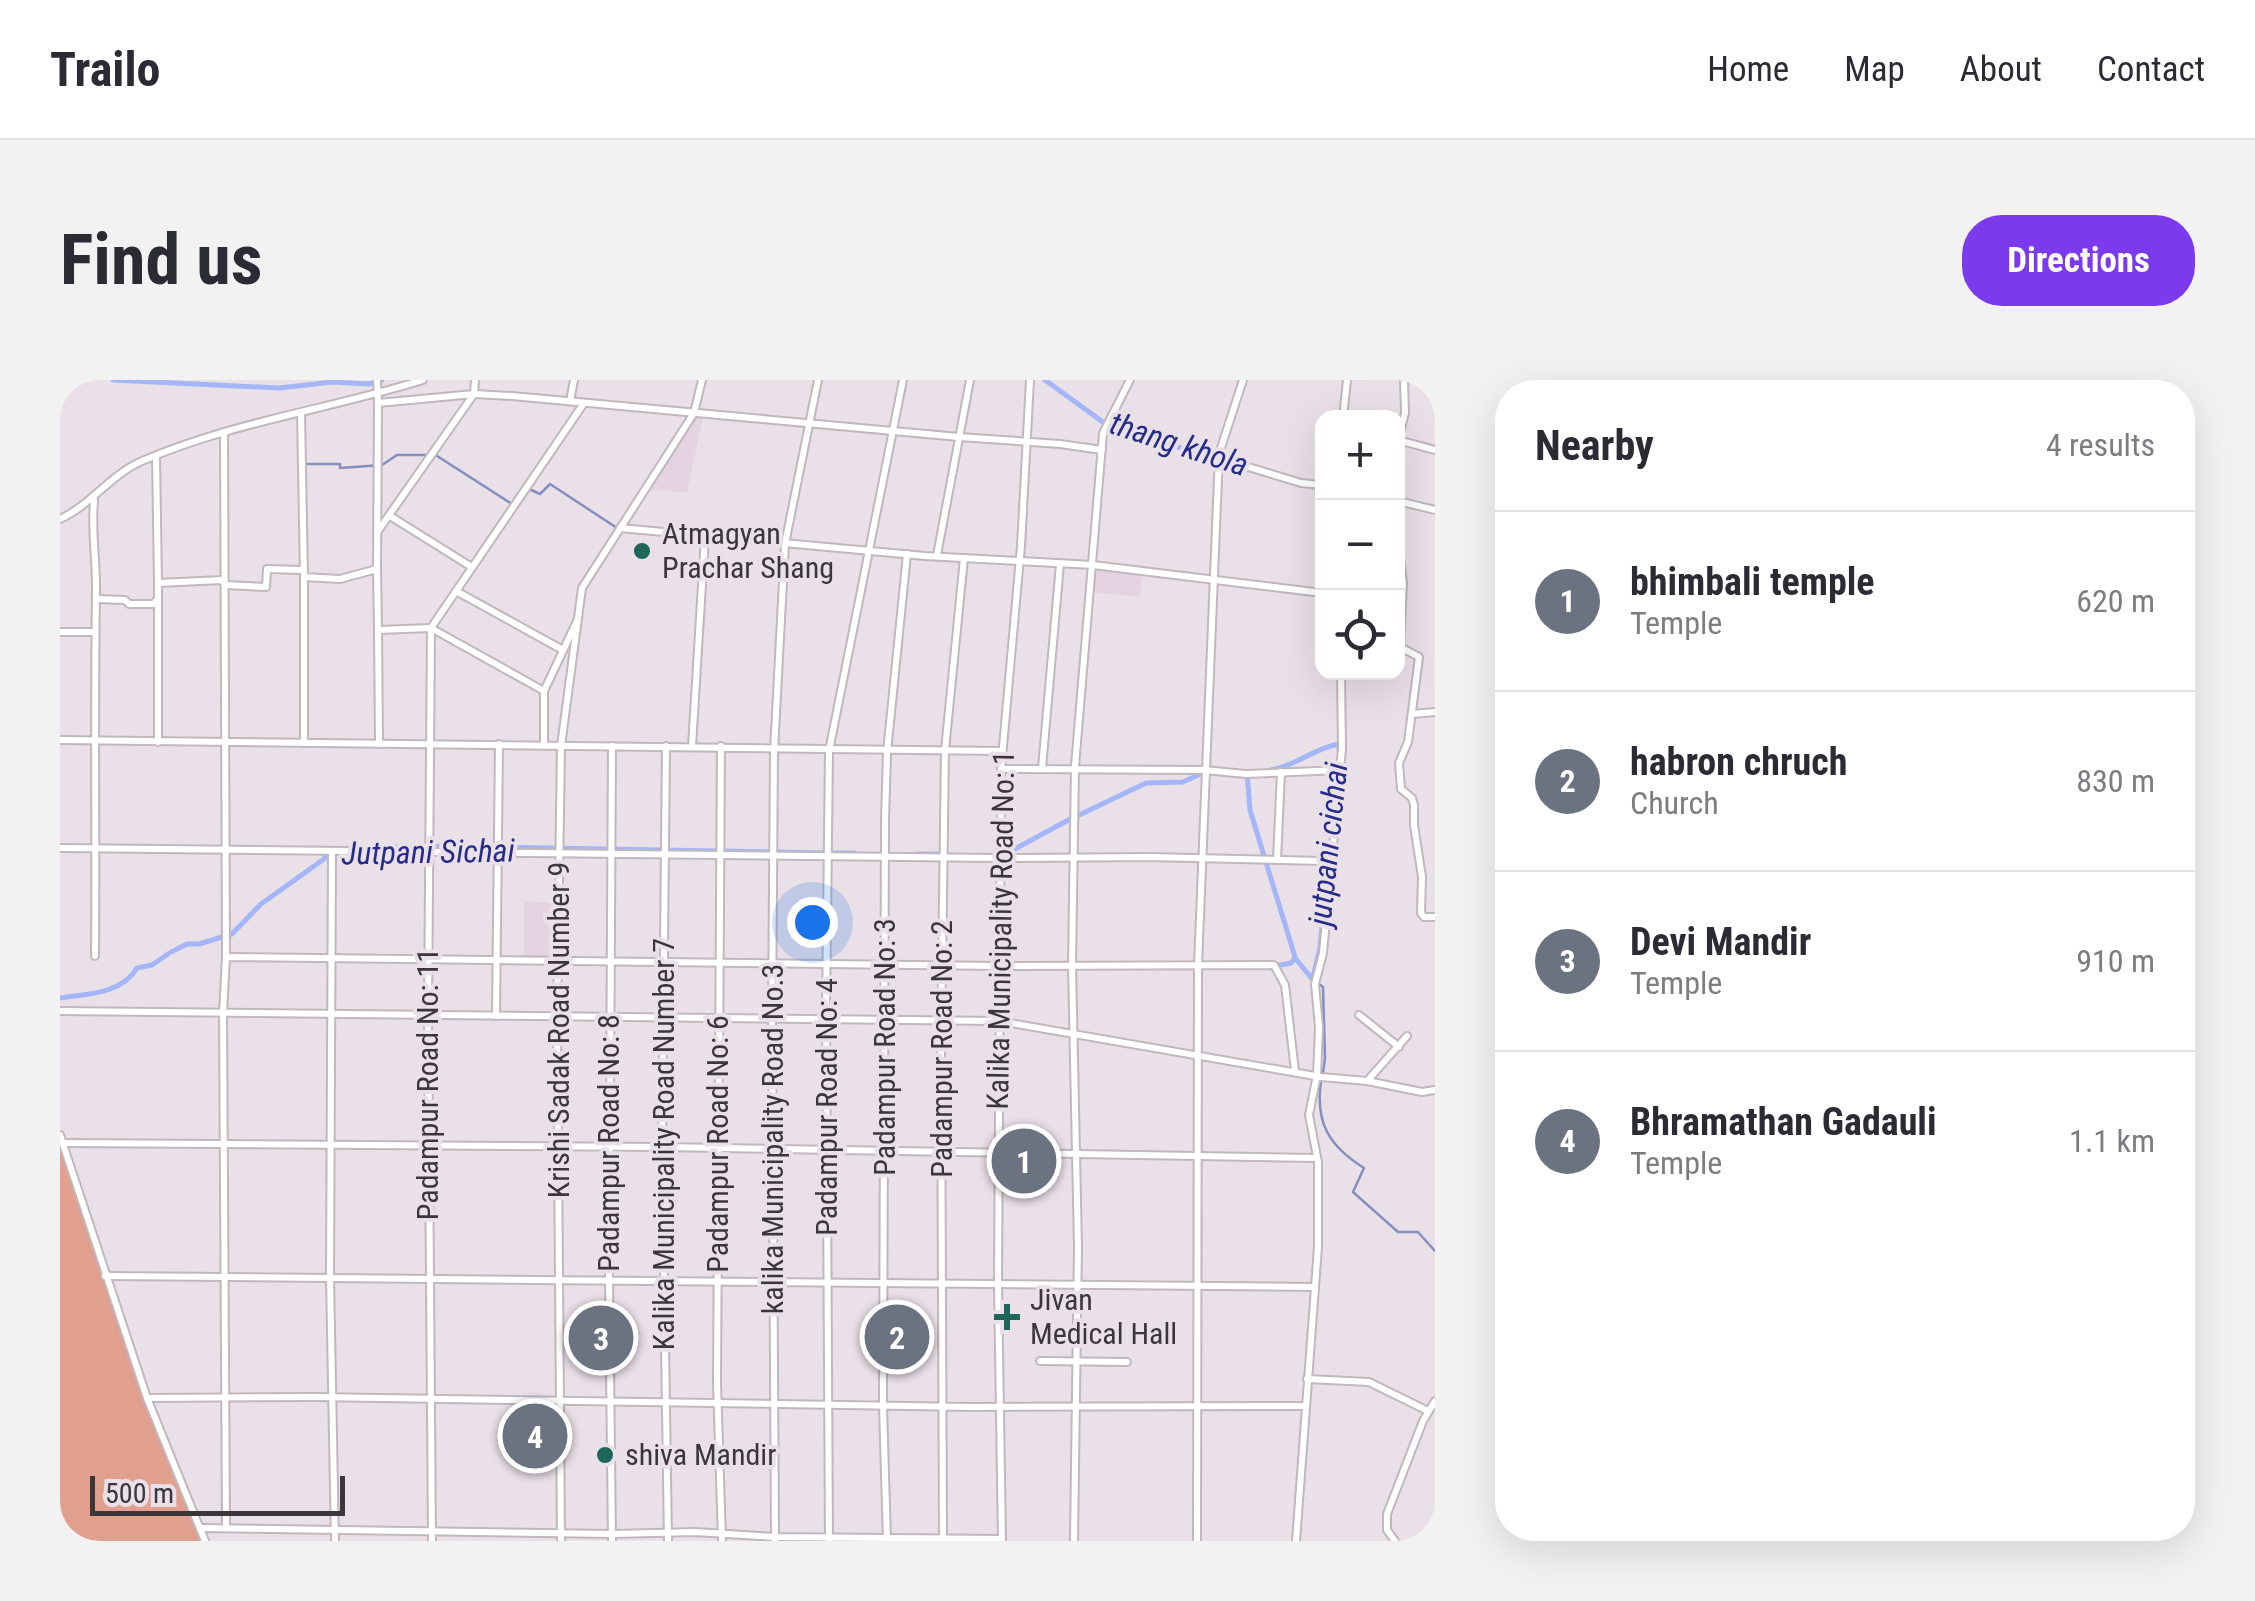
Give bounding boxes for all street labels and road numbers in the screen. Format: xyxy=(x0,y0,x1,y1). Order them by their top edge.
street label: Kalika Municipality Road No: 1 xyxy=(980,750,1021,1110)
street label: Krishi Sadak Road Number 9 xyxy=(541,862,576,1198)
street label: Padampur Road No: 3 xyxy=(867,918,902,1176)
street label: Padampur Road No: 2 xyxy=(924,920,959,1178)
street label: Kalika Municipality Road Number 7 xyxy=(646,938,681,1350)
street label: Padampur Road No: 11 xyxy=(410,948,445,1220)
street label: kalika Municipality Road No.3 xyxy=(755,964,790,1314)
street label: Padampur Road No: 4 xyxy=(809,978,844,1236)
street label: Padampur Road No: 8 xyxy=(591,1014,626,1272)
street label: Padampur Road No: 6 xyxy=(700,1015,735,1273)

